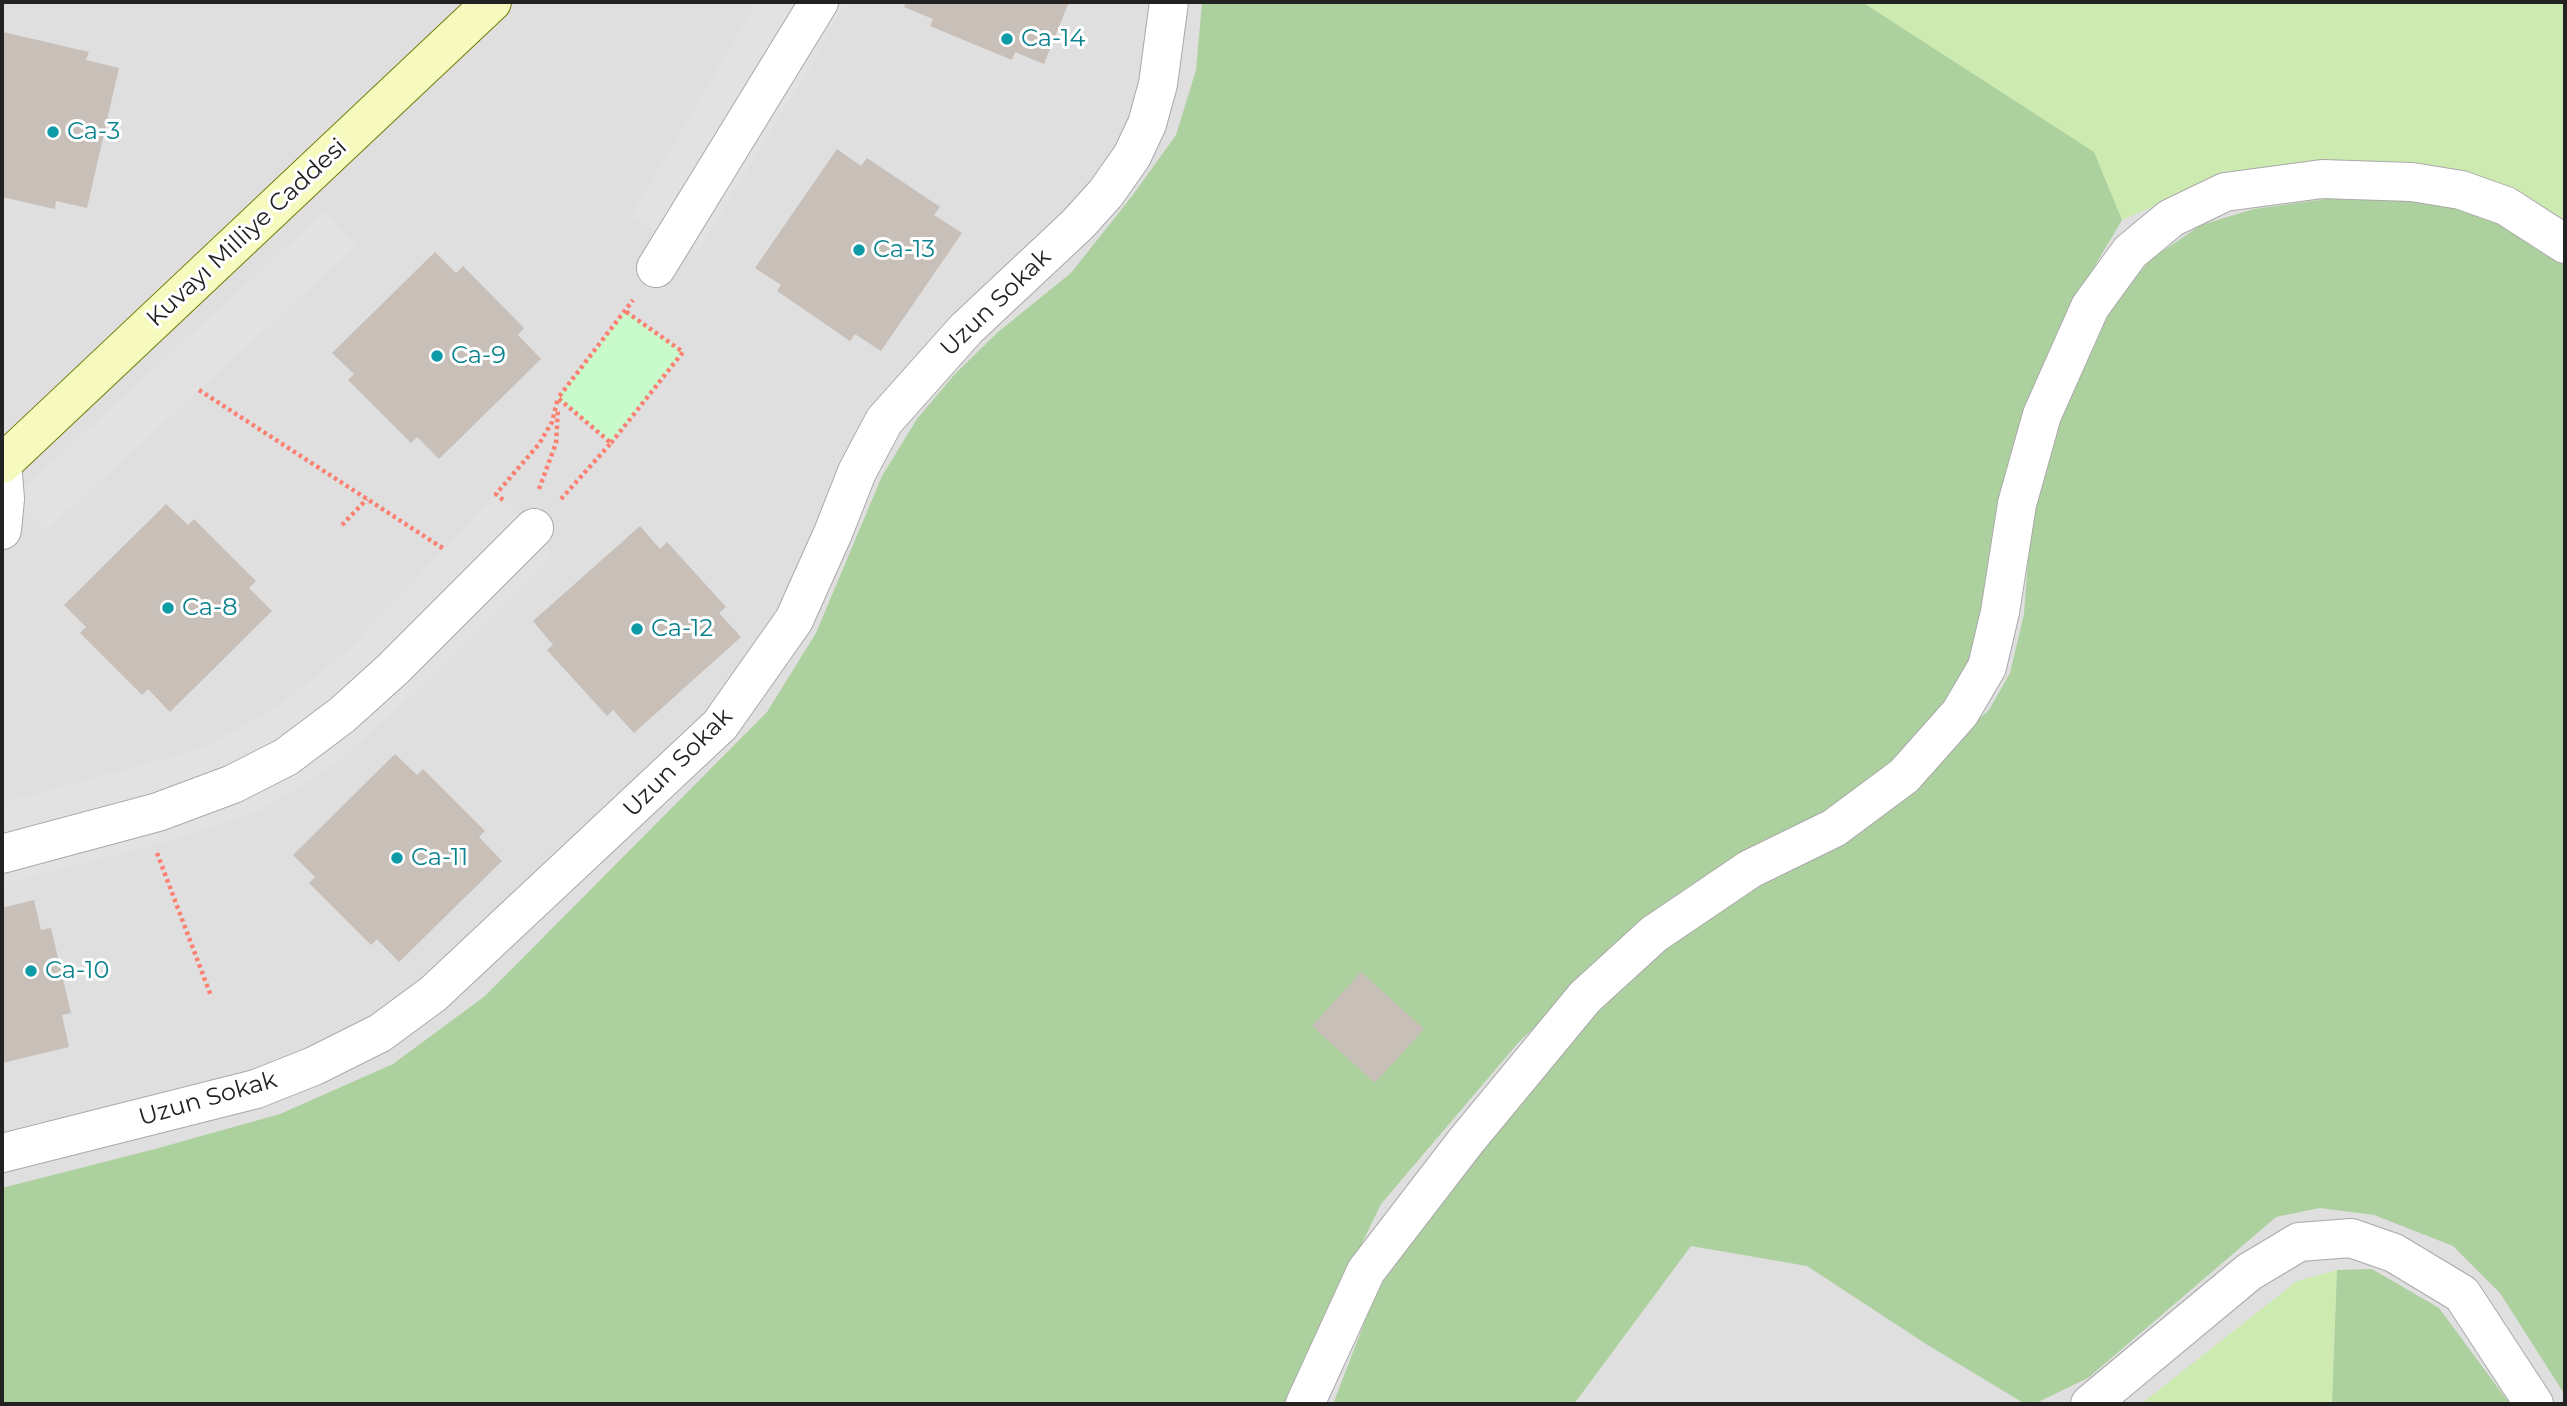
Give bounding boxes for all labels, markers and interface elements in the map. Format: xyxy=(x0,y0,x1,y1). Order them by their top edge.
place label: Ca-14 xyxy=(1021,25,1085,53)
marker: Ca-14 xyxy=(999,31,1015,47)
place label: Ca-3 xyxy=(67,118,120,146)
marker: Ca-3 xyxy=(45,124,61,140)
street label: Kuvayı Milliye Caddesi xyxy=(141,133,353,333)
place label: Ca-13 xyxy=(873,236,935,264)
marker: Ca-13 xyxy=(851,242,867,258)
street label: Uzun Sokak xyxy=(935,243,1057,363)
place label: Ca-9 xyxy=(451,342,506,370)
marker: Ca-9 xyxy=(429,348,445,364)
place label: Ca-8 xyxy=(182,594,237,622)
marker: Ca-8 xyxy=(160,600,176,616)
place label: Ca-12 xyxy=(651,615,713,643)
marker: Ca-12 xyxy=(629,621,645,637)
street label: Uzun Sokak xyxy=(617,702,739,824)
place label: Ca-11 xyxy=(411,844,468,872)
marker: Ca-11 xyxy=(389,850,405,866)
place label: Ca-10 xyxy=(45,957,109,985)
marker: Ca-10 xyxy=(23,963,39,979)
street label: Uzun Sokak xyxy=(136,1066,280,1132)

